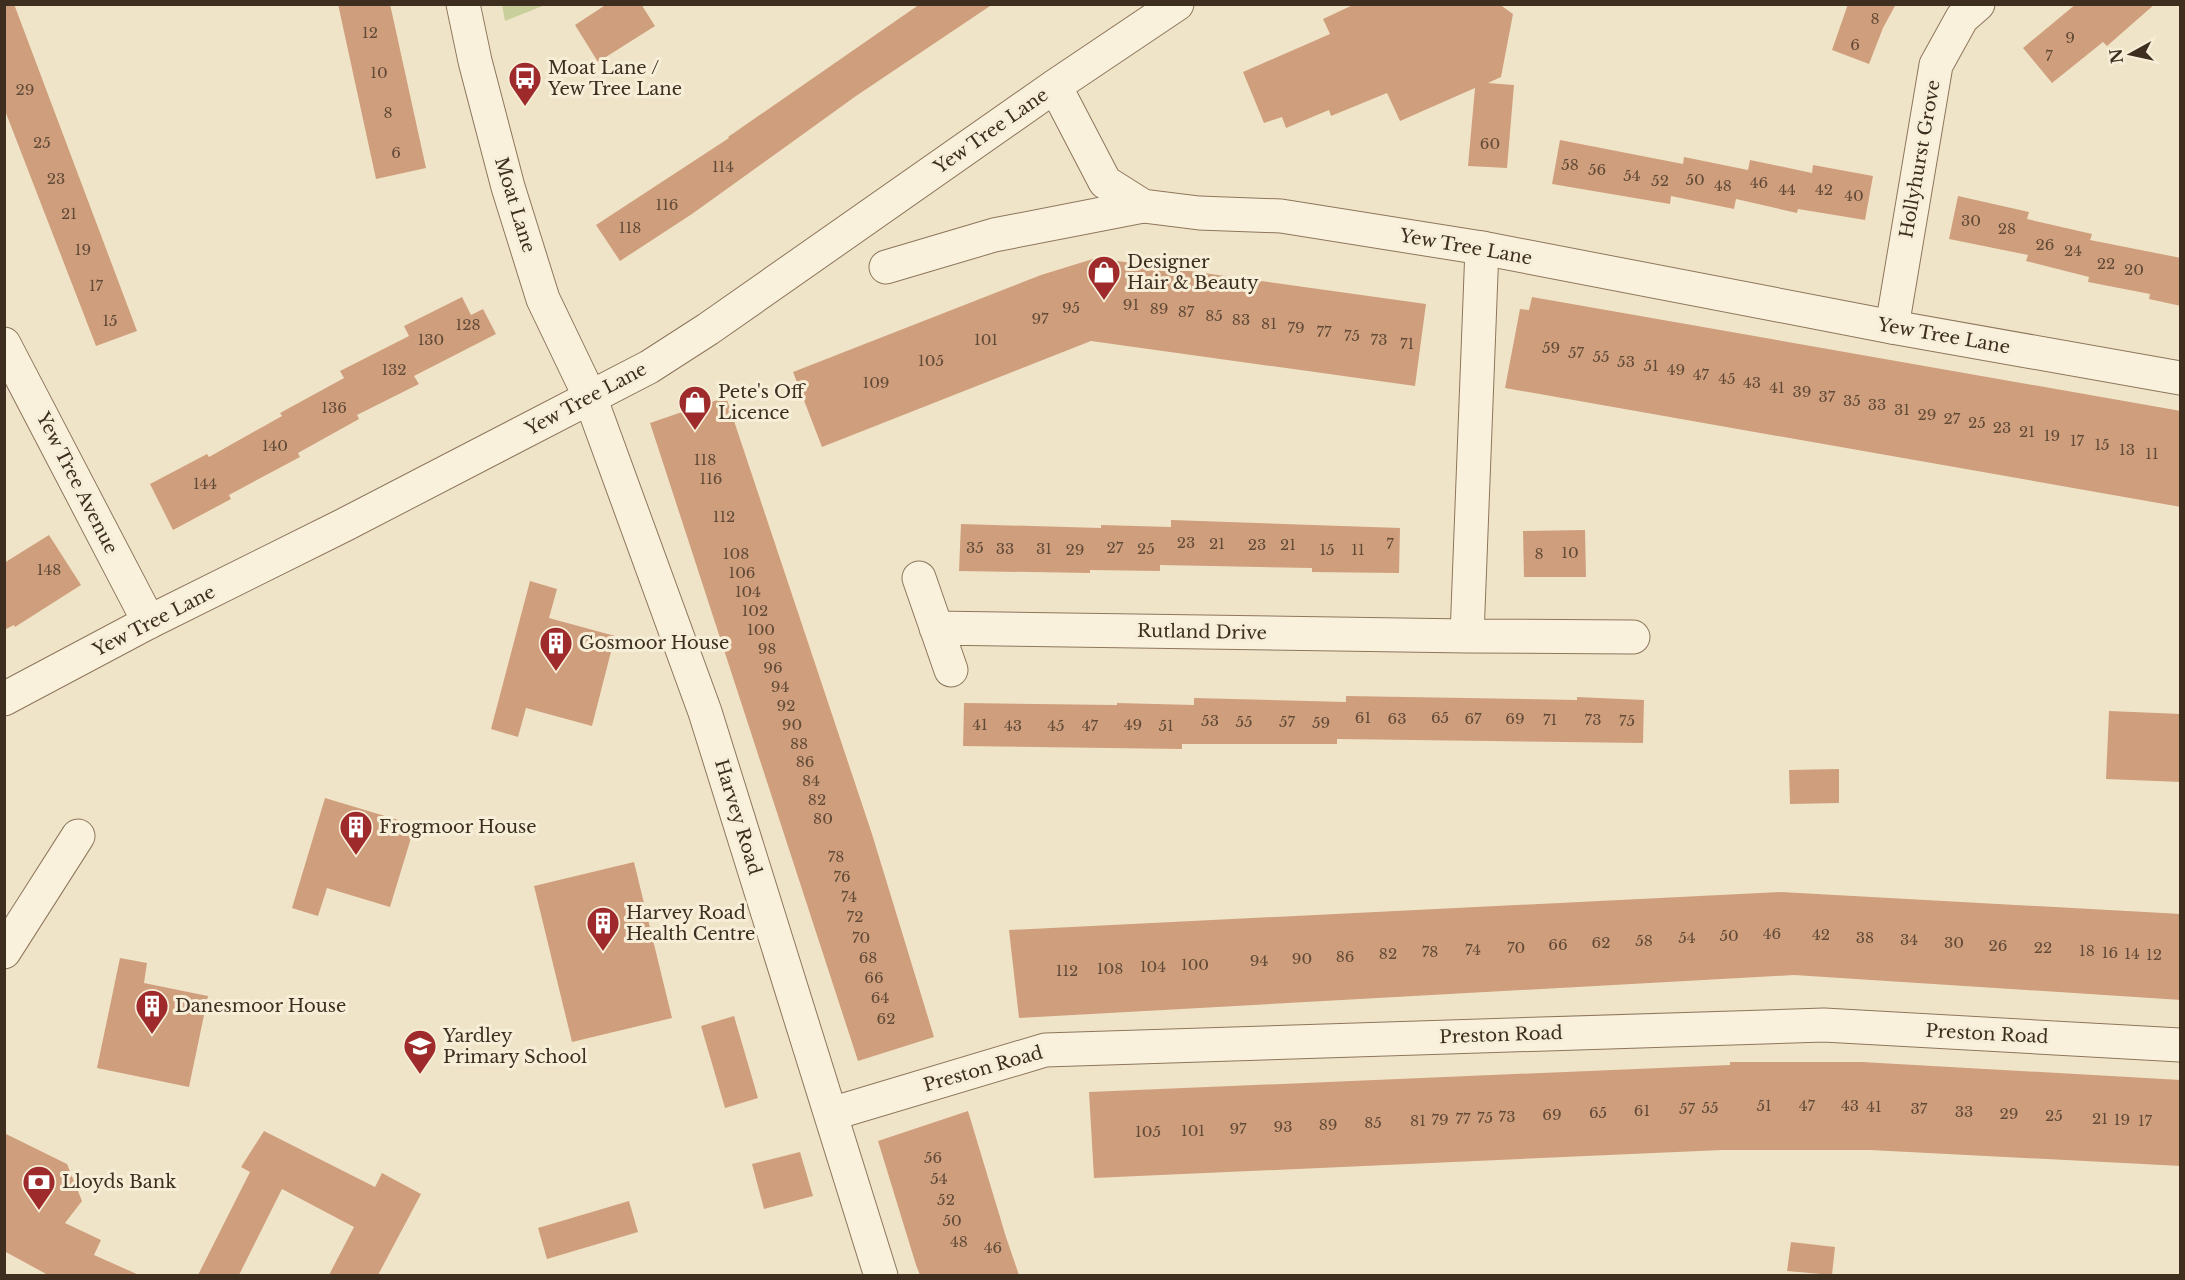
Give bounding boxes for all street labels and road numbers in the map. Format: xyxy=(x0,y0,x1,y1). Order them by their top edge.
street label: Hollyhurst Grove xyxy=(1895,78,1945,240)
street label: Yew Tree Lane xyxy=(929,84,1052,179)
street label: Moat Lane xyxy=(490,155,540,255)
street label: Yew Tree Lane xyxy=(1397,224,1534,269)
street label: Yew Tree Lane xyxy=(1875,313,2012,358)
street label: Yew Tree Lane xyxy=(521,358,650,441)
street label: Yew Tree Avenue xyxy=(31,408,122,558)
street label: Yew Tree Lane xyxy=(88,581,219,662)
street label: Rutland Drive xyxy=(1137,620,1267,644)
street label: Harvey Road xyxy=(710,756,766,878)
street label: Preston Road xyxy=(1925,1020,2049,1048)
street label: Preston Road xyxy=(1439,1022,1563,1048)
street label: Preston Road xyxy=(921,1041,1045,1097)

